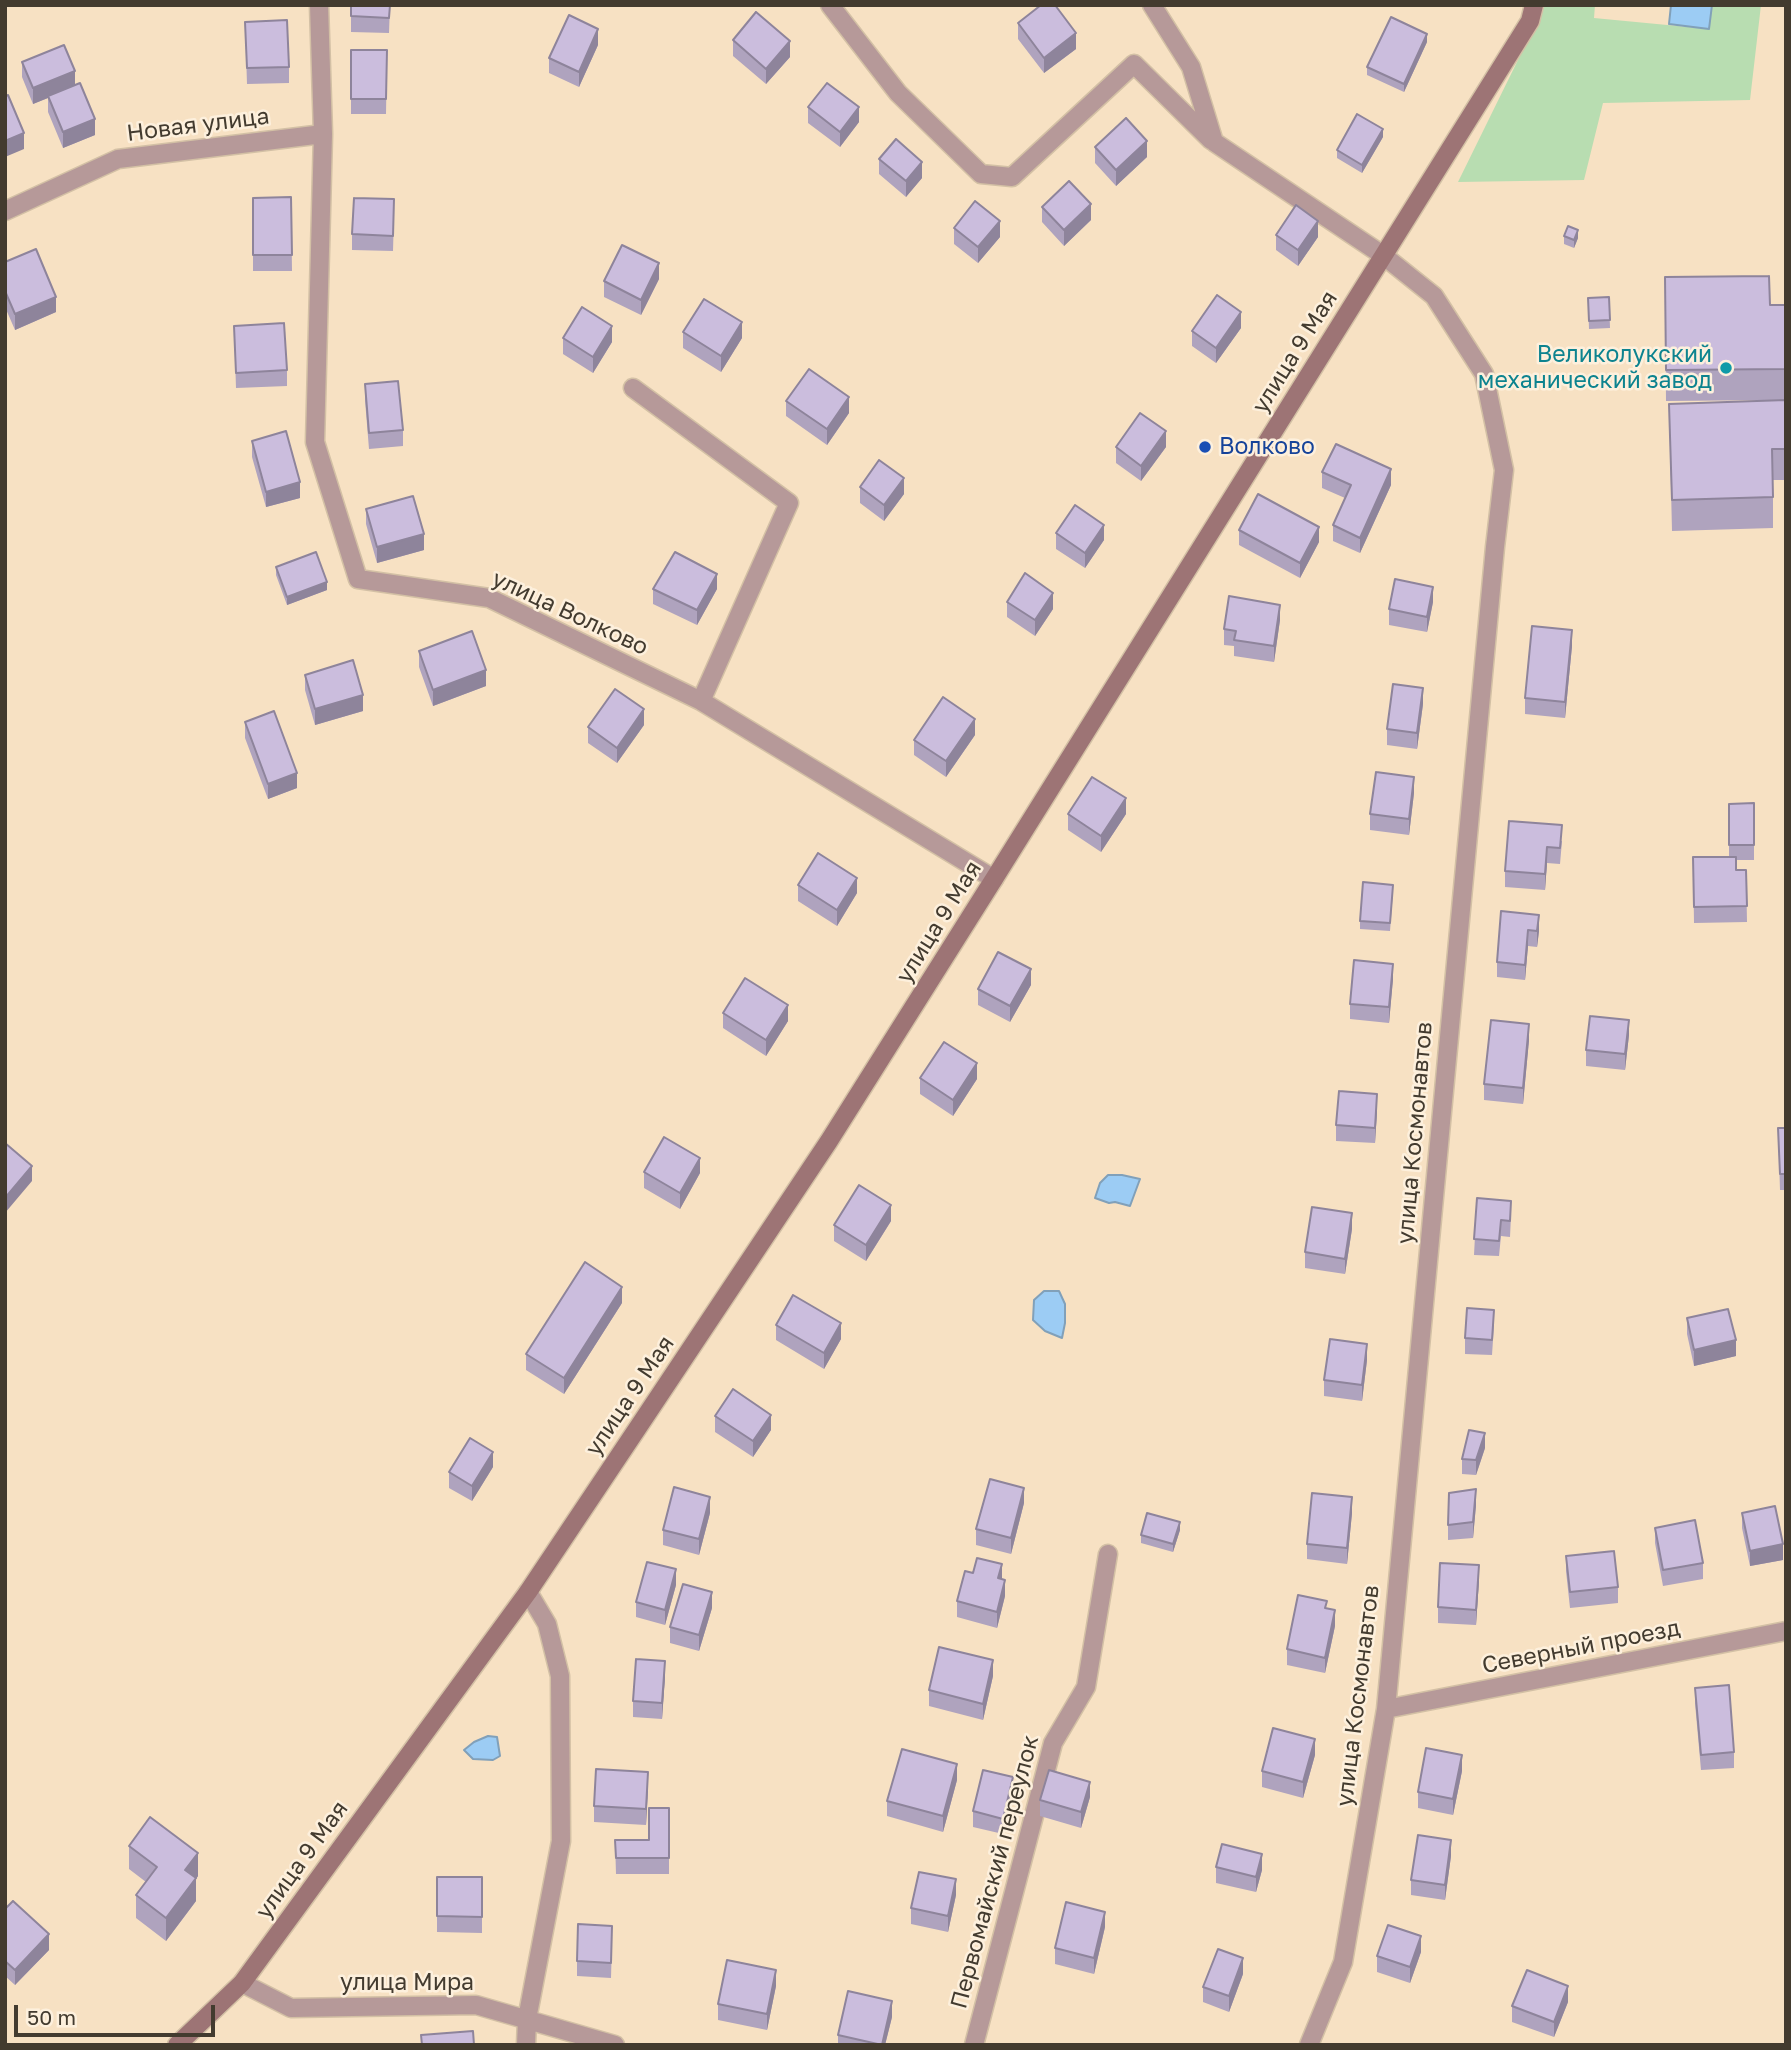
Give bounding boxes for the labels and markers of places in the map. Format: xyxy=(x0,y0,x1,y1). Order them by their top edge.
place label: Великолукский механический завод xyxy=(1478,341,1712,395)
marker: Великолукский механический завод xyxy=(1718,360,1734,376)
place label: Волково xyxy=(1219,433,1315,461)
marker: Волково xyxy=(1197,439,1213,455)

